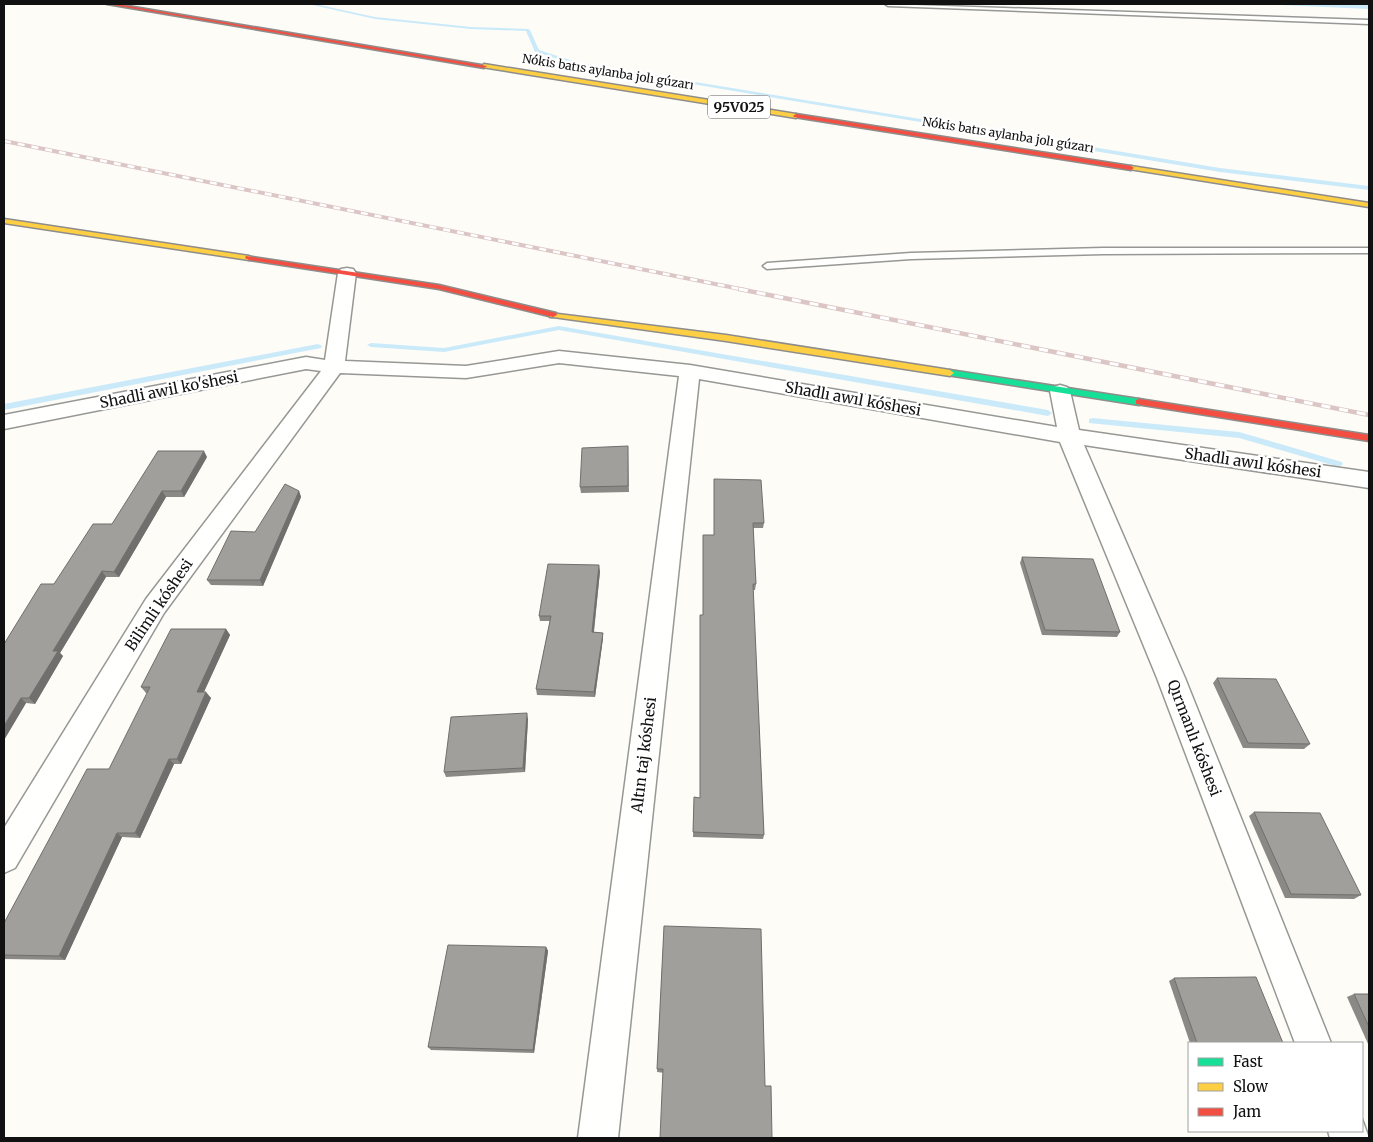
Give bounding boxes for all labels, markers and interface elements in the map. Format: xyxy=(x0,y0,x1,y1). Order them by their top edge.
street label: Nókis batıs aylanba jolı gúzarı xyxy=(521,51,695,92)
road number: 95V025 xyxy=(708,95,770,118)
street label: Nókis batıs aylanba jolı gúzarı xyxy=(921,114,1095,155)
street label: Shadli awil ko'shesi xyxy=(98,367,240,412)
street label: Shadlı awıl kóshesi xyxy=(784,377,923,420)
street label: Shadlı awıl kóshesi xyxy=(1183,444,1323,482)
street label: Bilimli kóshesi xyxy=(121,555,197,654)
street label: Qırmanlı kóshesi xyxy=(1163,677,1225,799)
street label: Altın taj kóshesi xyxy=(627,696,660,815)
legend xyxy=(1188,1042,1363,1132)
text: Fast xyxy=(1233,1052,1263,1071)
text: Slow xyxy=(1233,1077,1268,1096)
text: Jam xyxy=(1232,1102,1261,1121)

